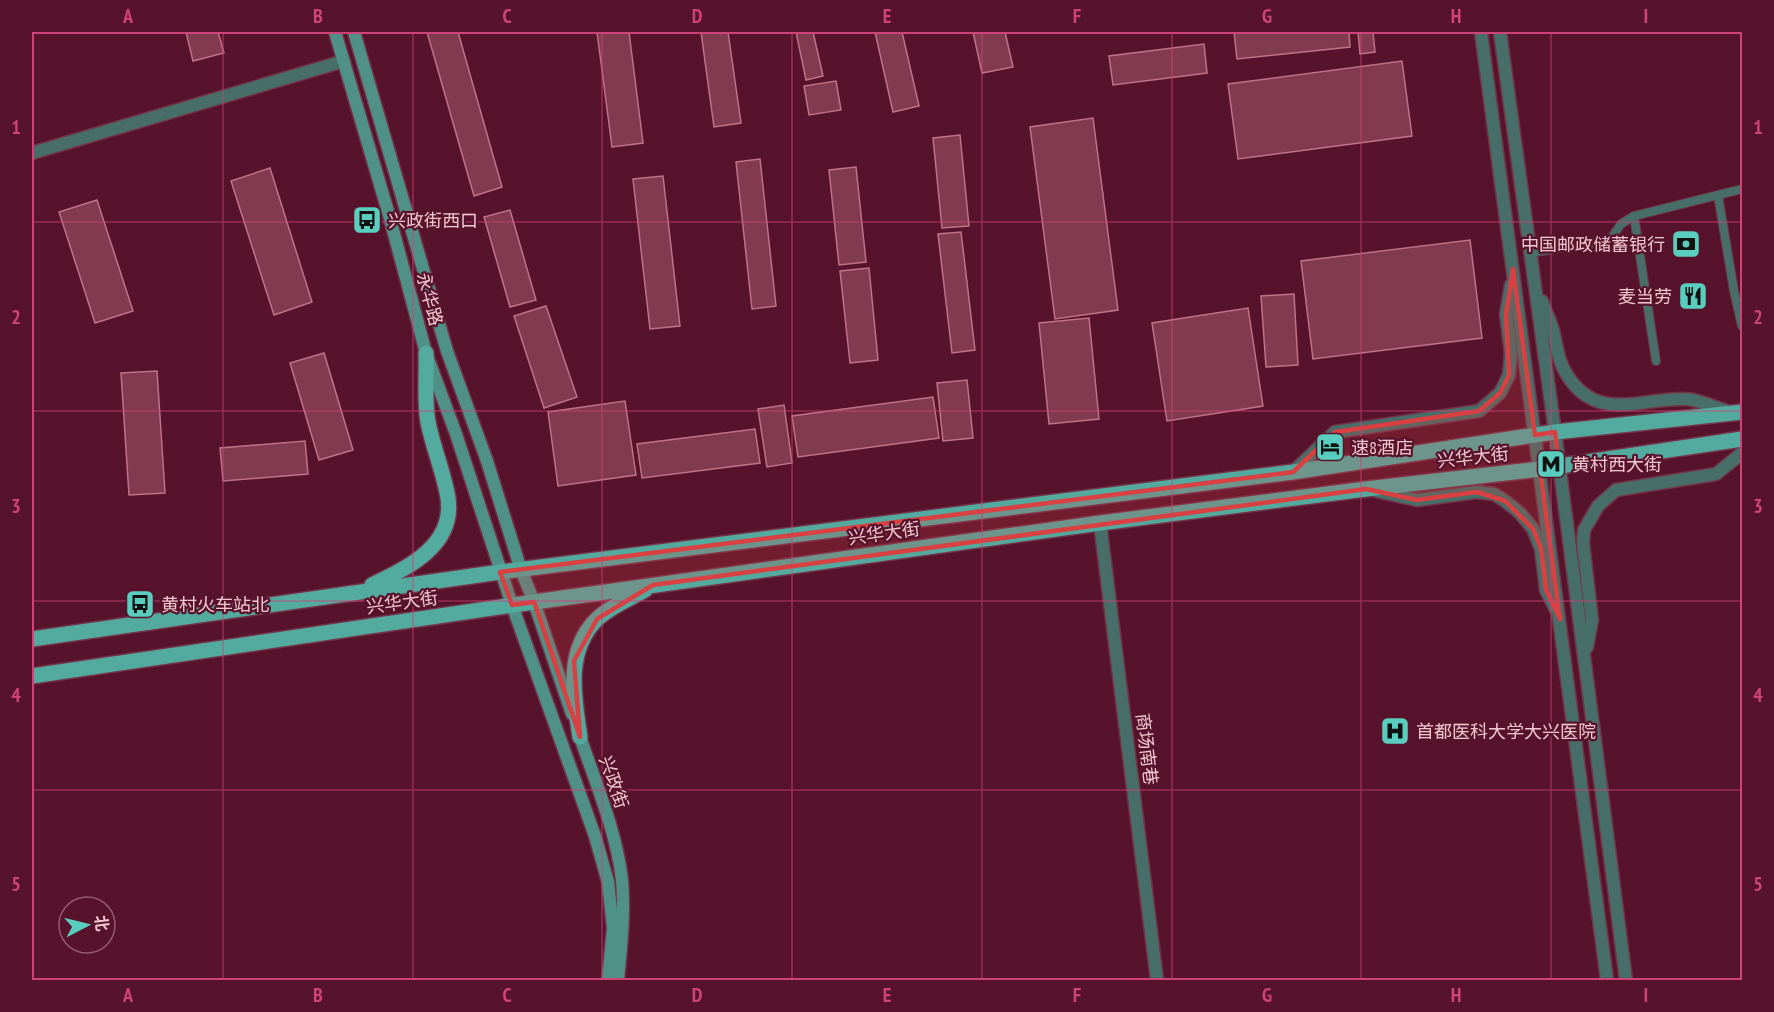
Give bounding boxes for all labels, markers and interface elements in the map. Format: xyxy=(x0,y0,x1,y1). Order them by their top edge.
text: A xyxy=(122,3,134,29)
text: B xyxy=(313,3,323,29)
text: C xyxy=(502,3,512,29)
text: D xyxy=(692,3,703,29)
text: E xyxy=(883,3,891,29)
text: F xyxy=(1073,3,1081,29)
text: G xyxy=(1262,3,1272,29)
text: H xyxy=(1451,3,1461,29)
text: I xyxy=(1644,3,1648,29)
text: 1 xyxy=(11,114,21,140)
text: 1 xyxy=(1753,114,1763,140)
bus stop icon: 兴政街西口 xyxy=(351,204,383,236)
place label: 兴政街西口 xyxy=(388,209,478,232)
bank icon: 中国邮政储蓄银行 xyxy=(1670,228,1702,260)
place label: 中国邮政储蓄银行 xyxy=(1521,233,1665,256)
street label: 永华路 xyxy=(412,270,448,328)
restaurant icon: 麦当劳 xyxy=(1677,280,1709,312)
place label: 麦当劳 xyxy=(1618,285,1672,308)
text: 2 xyxy=(11,304,21,330)
text: 2 xyxy=(1753,304,1763,330)
hotel icon: 速8酒店 xyxy=(1314,431,1346,463)
place label: 速8酒店 xyxy=(1351,436,1413,459)
street label: 兴华大街 xyxy=(1436,442,1510,472)
metro station icon: 黄村西大街 xyxy=(1535,448,1567,480)
place label: 黄村西大街 xyxy=(1572,453,1662,476)
text: 3 xyxy=(11,493,21,519)
text: 3 xyxy=(1753,493,1763,519)
street label: 兴华大街 xyxy=(847,517,921,549)
street label: 兴华大街 xyxy=(365,586,439,618)
bus stop icon: 黄村火车站北 xyxy=(124,588,156,620)
place label: 黄村火车站北 xyxy=(161,593,269,616)
text: 4 xyxy=(11,682,21,708)
text: 4 xyxy=(1753,682,1763,708)
street label: 商场南巷 xyxy=(1131,712,1163,786)
hospital icon: 首都医科大学大兴医院 xyxy=(1379,715,1411,747)
place label: 首都医科大学大兴医院 xyxy=(1416,720,1596,743)
street label: 兴政街 xyxy=(594,753,634,811)
text: 5 xyxy=(11,871,21,897)
text: 5 xyxy=(1753,871,1763,897)
north arrow xyxy=(57,895,117,955)
text: 北 xyxy=(91,914,113,932)
text: A xyxy=(122,982,134,1008)
text: B xyxy=(313,982,323,1008)
text: C xyxy=(502,982,512,1008)
text: D xyxy=(692,982,703,1008)
text: E xyxy=(883,982,891,1008)
text: F xyxy=(1073,982,1081,1008)
text: G xyxy=(1262,982,1272,1008)
text: H xyxy=(1451,982,1461,1008)
text: I xyxy=(1644,982,1648,1008)

